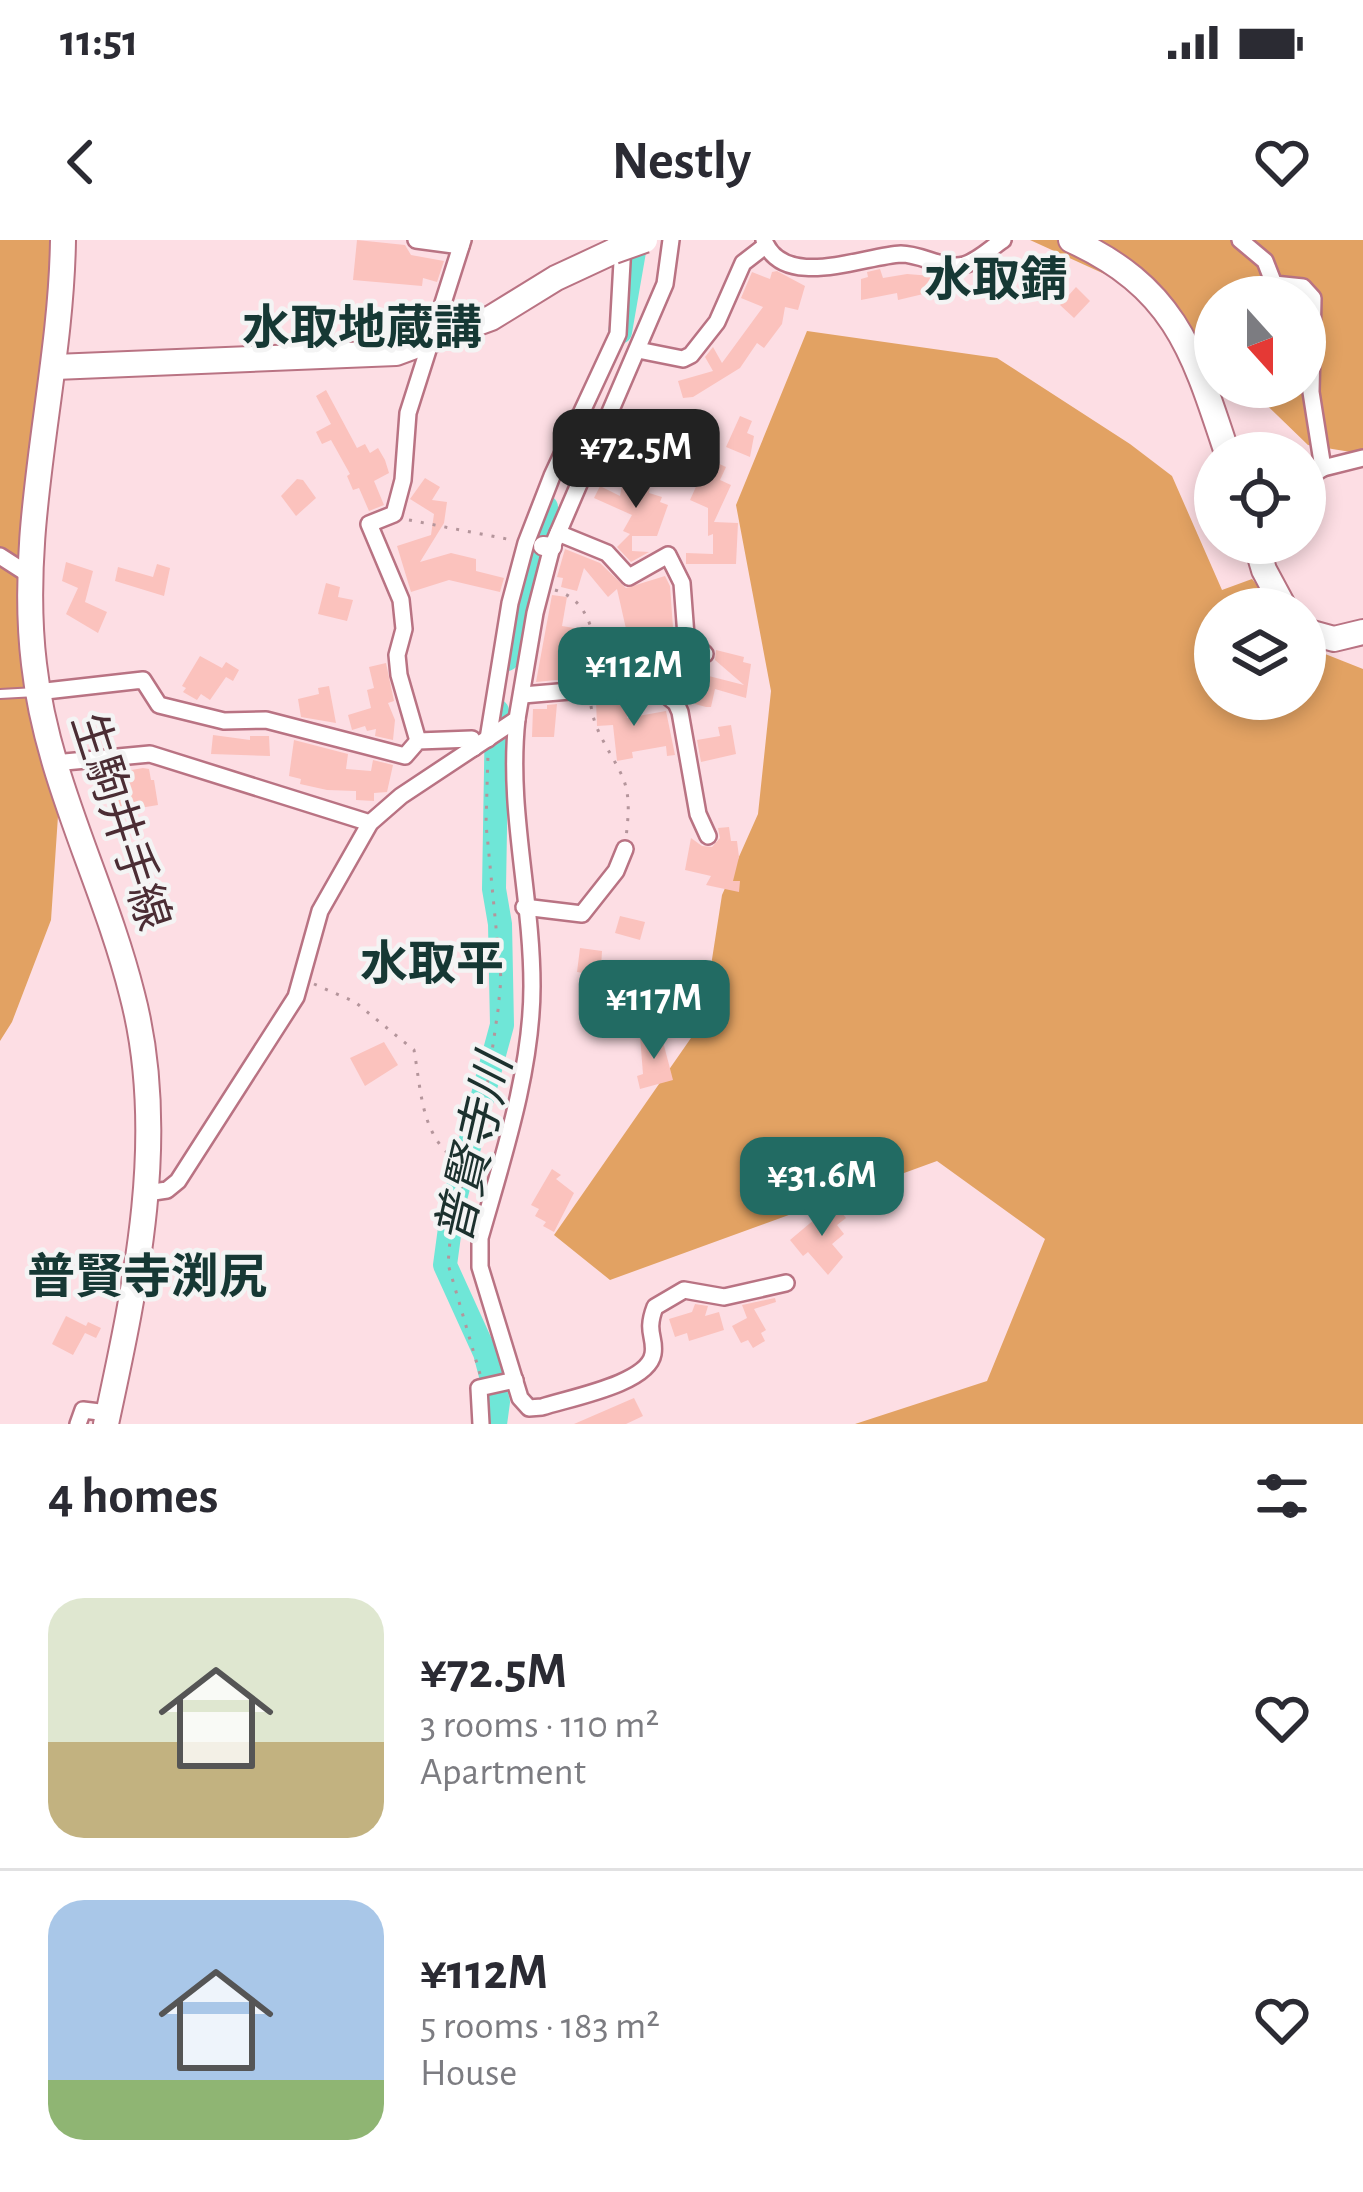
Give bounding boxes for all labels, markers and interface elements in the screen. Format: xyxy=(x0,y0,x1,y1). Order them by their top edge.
text: 11:51 xyxy=(60,19,138,64)
icon: back xyxy=(48,129,114,195)
icon: heart xyxy=(1249,129,1315,195)
text: Nestly xyxy=(612,135,751,189)
district label: 水取錆 xyxy=(924,255,1068,306)
north arrow xyxy=(1194,276,1326,408)
map controls xyxy=(1194,276,1326,720)
district label: 水取地蔵講 xyxy=(242,303,482,354)
pin: ¥72.5M xyxy=(538,409,734,511)
text: ¥72.5M xyxy=(580,428,692,467)
button: locate xyxy=(1194,432,1326,564)
button: layers xyxy=(1194,588,1326,720)
pin: ¥112M xyxy=(550,627,718,729)
text: ¥112M xyxy=(585,646,683,685)
street label: 生駒井手線 xyxy=(63,707,178,936)
district label: 水取平 xyxy=(360,939,504,990)
pin: ¥117M xyxy=(570,960,738,1062)
text: ¥117M xyxy=(606,979,702,1018)
water label: 普賢寺川 xyxy=(428,1045,522,1249)
pin: ¥31.6M xyxy=(724,1137,920,1239)
text: ¥31.6M xyxy=(767,1156,877,1195)
district label: 普賢寺渕尻 xyxy=(27,1251,267,1303)
icon: filters xyxy=(1249,1463,1315,1529)
text: 4 homes xyxy=(48,1471,218,1522)
icon: home xyxy=(144,1646,288,1790)
text: ¥72.5M xyxy=(420,1646,567,1697)
icon: heart xyxy=(1249,1685,1315,1751)
text: 3 rooms · 110 m² xyxy=(420,1706,659,1745)
text: Apartment xyxy=(420,1753,586,1792)
text: ¥112M xyxy=(420,1947,548,1998)
icon: home xyxy=(144,1948,288,2092)
icon: heart xyxy=(1249,1987,1315,2053)
text: 5 rooms · 183 m² xyxy=(420,2007,660,2046)
text: House xyxy=(420,2054,517,2093)

